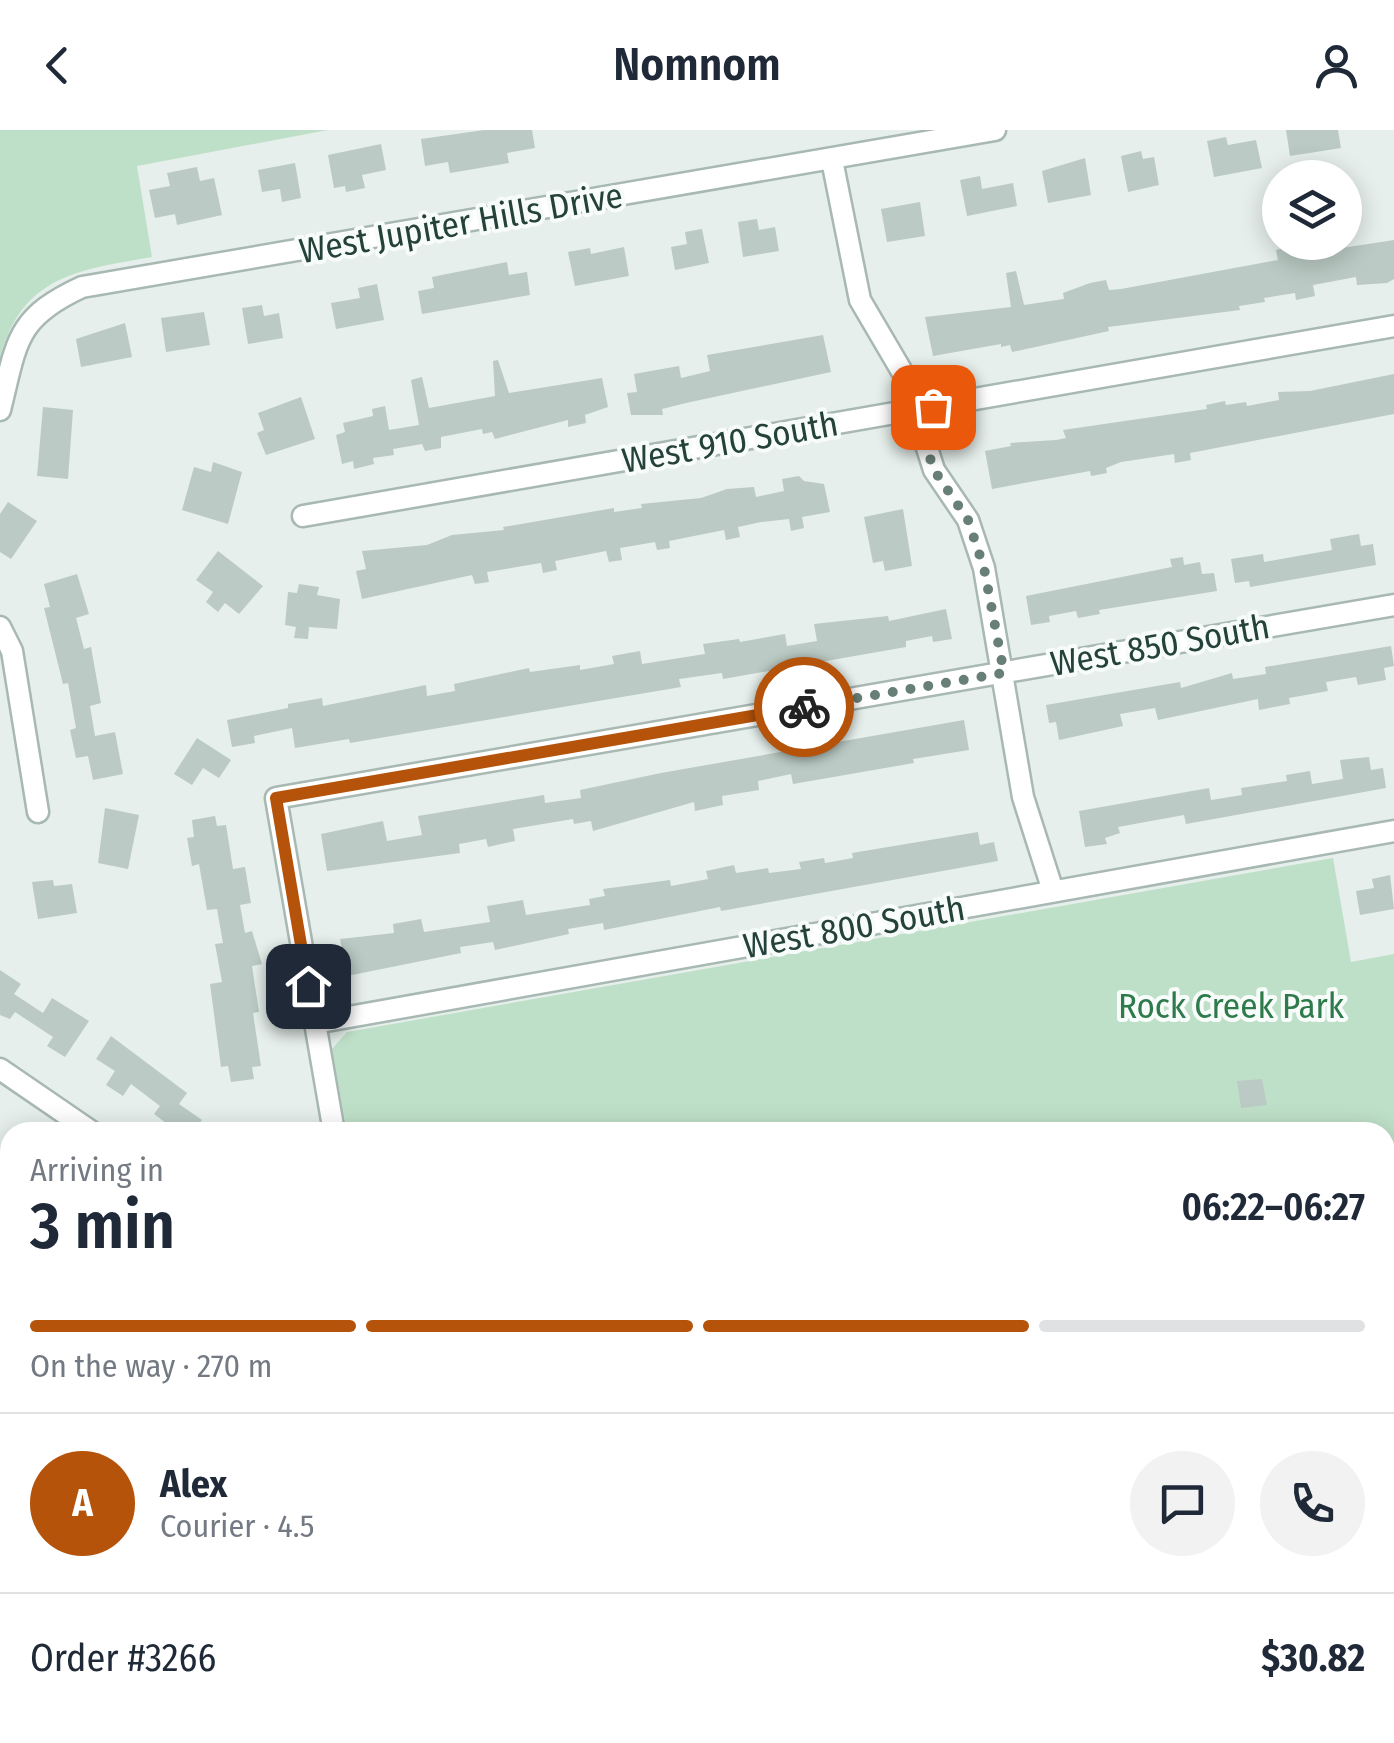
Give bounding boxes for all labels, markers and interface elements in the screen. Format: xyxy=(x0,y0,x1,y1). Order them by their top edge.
icon: back xyxy=(30,38,85,93)
text: Nomnom xyxy=(613,38,781,92)
icon: person xyxy=(1309,38,1364,93)
map controls xyxy=(1262,160,1362,260)
button: layers xyxy=(1262,160,1362,260)
street label: West Jupiter Hills Drive xyxy=(296,174,626,272)
pin xyxy=(891,365,976,450)
icon: bag xyxy=(906,380,961,435)
street label: West 910 South xyxy=(619,402,841,482)
street label: West 850 South xyxy=(1047,605,1273,685)
courier xyxy=(754,657,854,757)
icon: bike xyxy=(777,680,832,735)
street label: West 800 South xyxy=(740,887,968,967)
pin xyxy=(266,944,351,1029)
icon: home xyxy=(281,959,336,1014)
park label: Rock Creek Park xyxy=(1118,985,1345,1027)
text: Arriving in xyxy=(30,1151,164,1189)
text: 06:22–06:27 xyxy=(1181,1184,1365,1230)
text: 3 min xyxy=(30,1187,175,1265)
text: On the way · 270 m xyxy=(30,1347,272,1385)
button: chat xyxy=(1130,1451,1235,1556)
button: phone xyxy=(1260,1451,1365,1556)
text: Alex xyxy=(160,1461,227,1507)
text: A xyxy=(72,1480,93,1526)
text: Courier · 4.5 xyxy=(160,1507,315,1545)
text: Order #3266 xyxy=(30,1635,216,1681)
text: $30.82 xyxy=(1261,1635,1365,1681)

